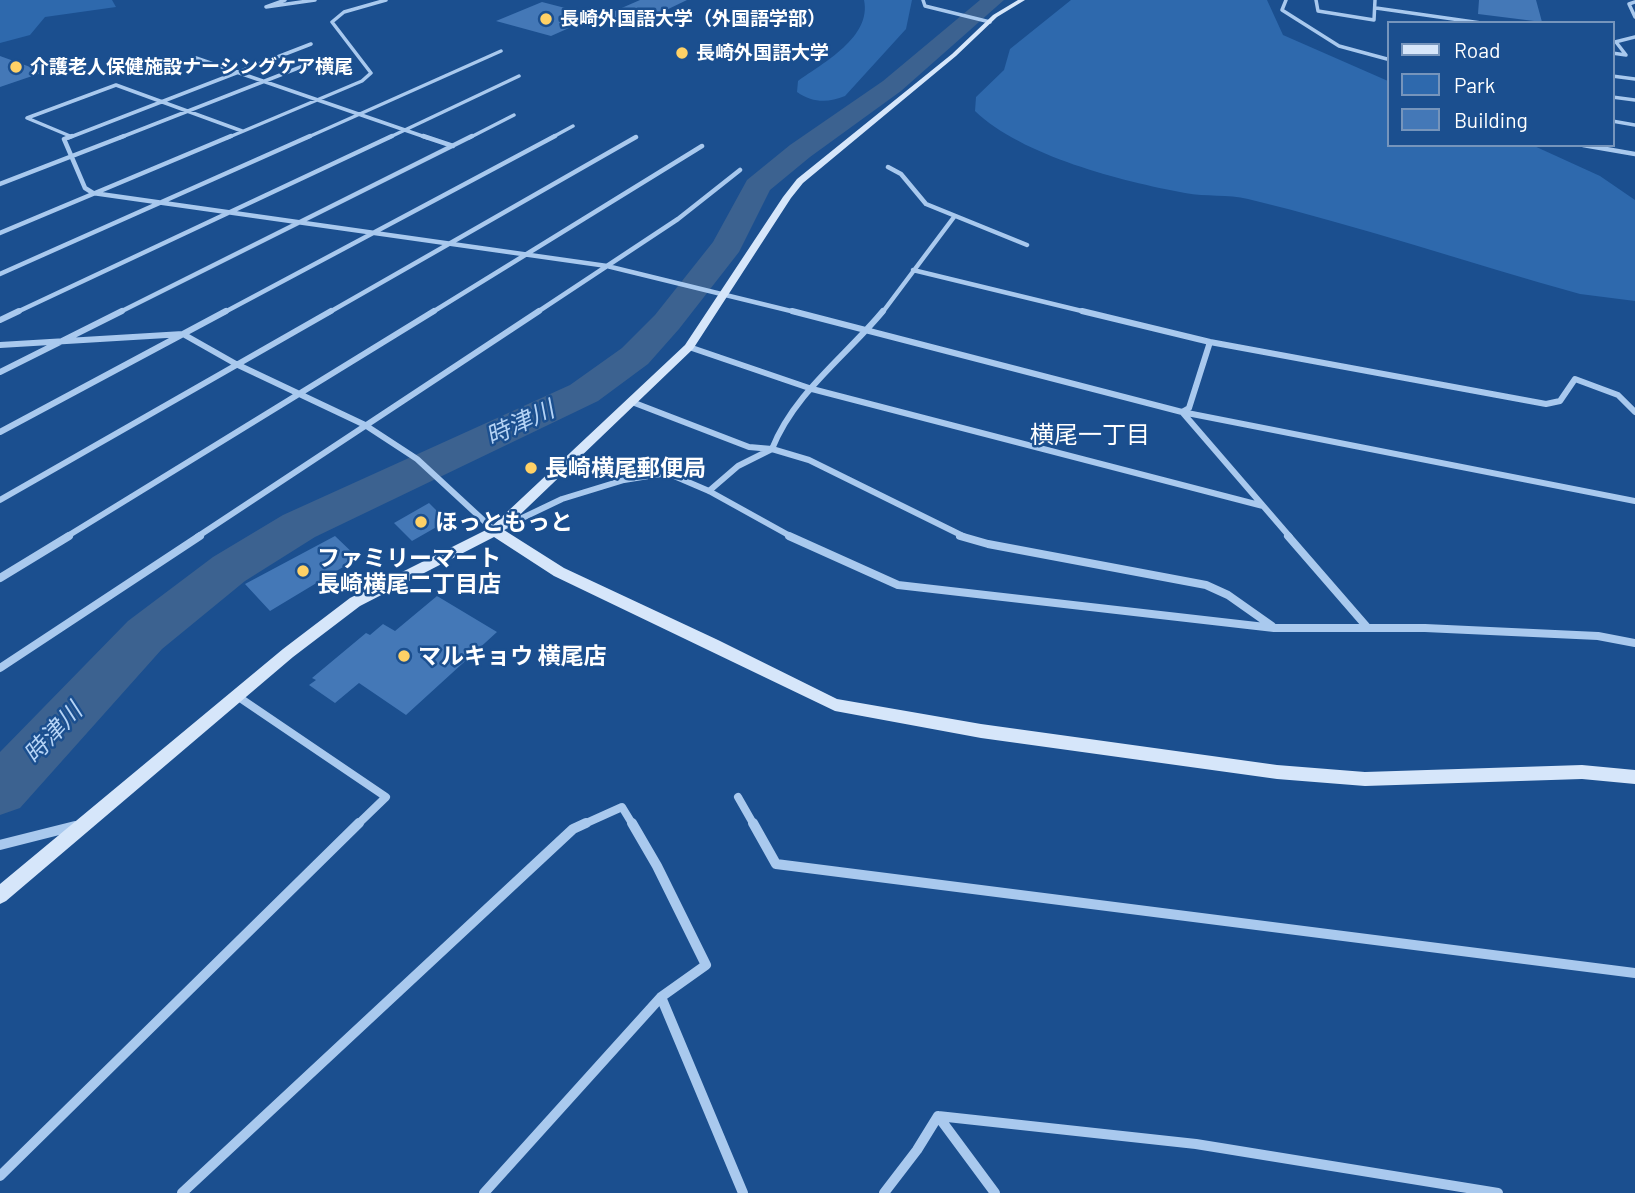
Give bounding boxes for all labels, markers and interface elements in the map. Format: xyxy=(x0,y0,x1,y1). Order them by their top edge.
place label: 長崎外国語大学（外国語学部） xyxy=(560,8,826,30)
marker: 長崎外国語大学（外国語学部） xyxy=(538,11,554,27)
legend xyxy=(1386,21,1614,147)
text: Road xyxy=(1454,37,1500,62)
place label: 長崎外国語大学 xyxy=(696,42,829,64)
marker: 長崎外国語大学 xyxy=(674,45,690,61)
place label: 介護老人保健施設ナーシングケア横尾 xyxy=(30,56,353,78)
marker: 介護老人保健施設ナーシングケア横尾 xyxy=(8,59,24,75)
text: Park xyxy=(1454,72,1495,97)
text: Building xyxy=(1454,107,1528,132)
water label: 時津川 xyxy=(481,395,559,451)
district label: 横尾一丁目 xyxy=(1030,421,1150,449)
place label: 長崎横尾郵便局 xyxy=(545,454,706,482)
marker: 長崎横尾郵便局 xyxy=(523,460,539,476)
place label: ほっともっと xyxy=(435,508,573,536)
marker: ほっともっと xyxy=(413,514,429,530)
place label: ファミリーマート 長崎横尾二丁目店 xyxy=(317,544,501,598)
marker: ファミリーマート 長崎横尾二丁目店 xyxy=(295,563,311,579)
place label: マルキョウ 横尾店 xyxy=(418,642,607,670)
marker: マルキョウ 横尾店 xyxy=(396,648,412,664)
water label: 時津川 xyxy=(18,697,88,769)

